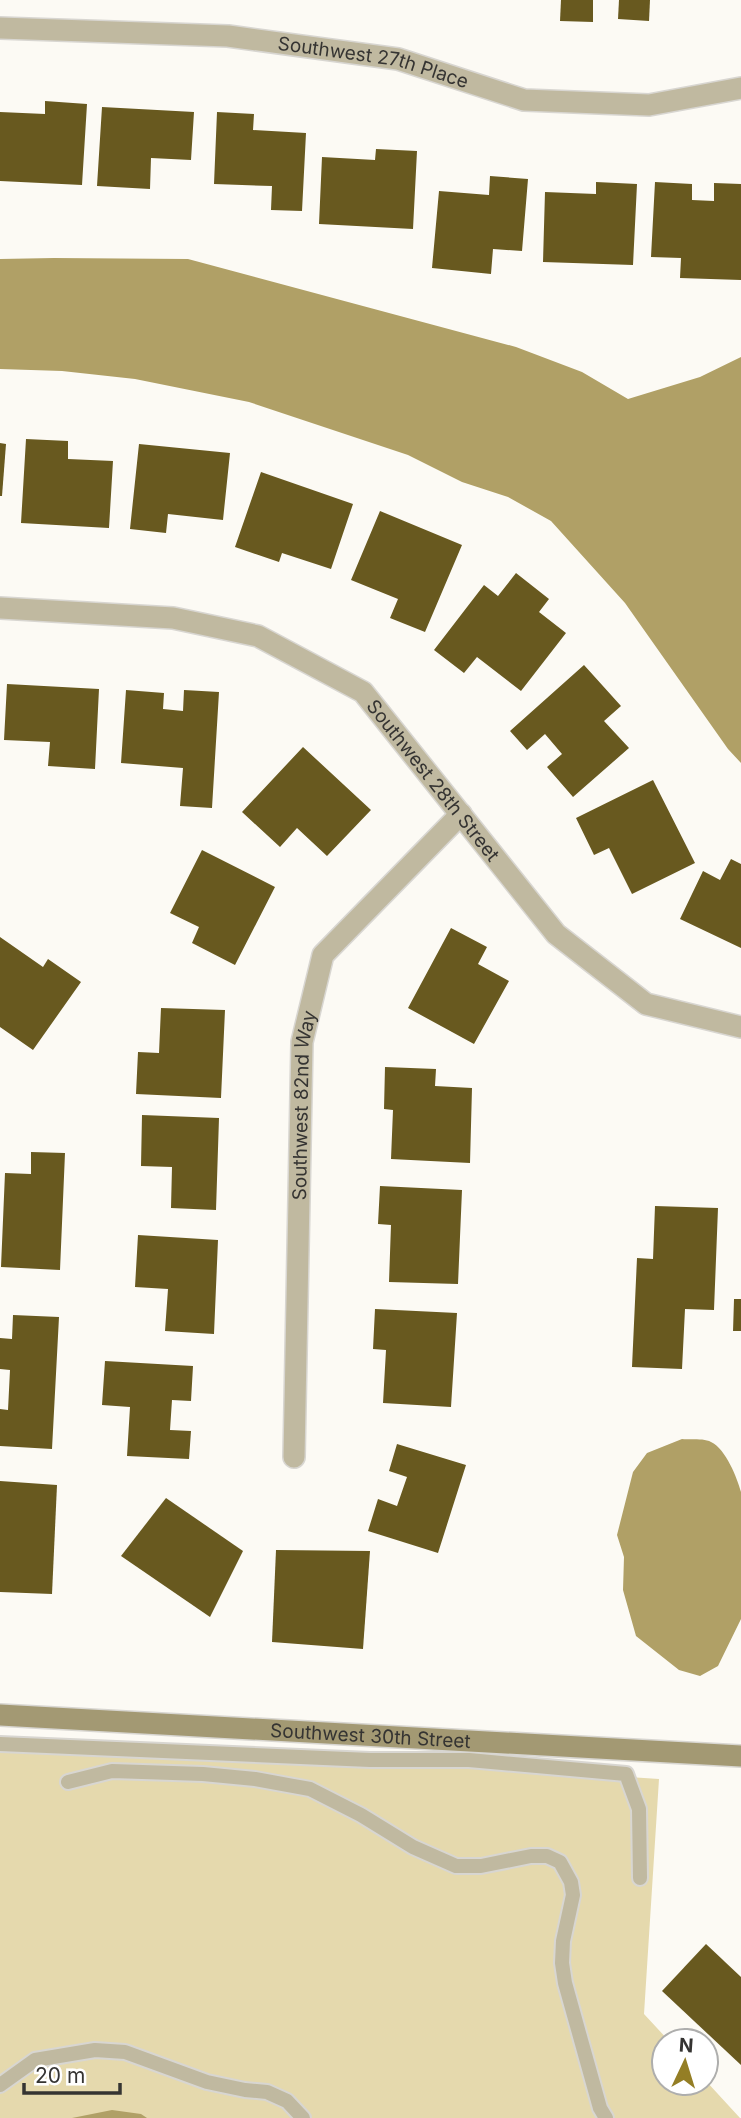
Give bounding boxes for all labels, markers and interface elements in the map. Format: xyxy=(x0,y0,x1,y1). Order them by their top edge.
street label: Southwest 27th Place xyxy=(276,31,472,93)
street label: Southwest 28th Street xyxy=(362,695,505,866)
street label: Southwest 82nd Way xyxy=(287,1008,321,1201)
street label: Southwest 30th Street xyxy=(270,1718,471,1753)
north arrow xyxy=(650,2027,720,2097)
text: N xyxy=(678,2034,694,2058)
scale bar xyxy=(24,2052,121,2096)
text: 20 m xyxy=(35,2063,85,2088)

